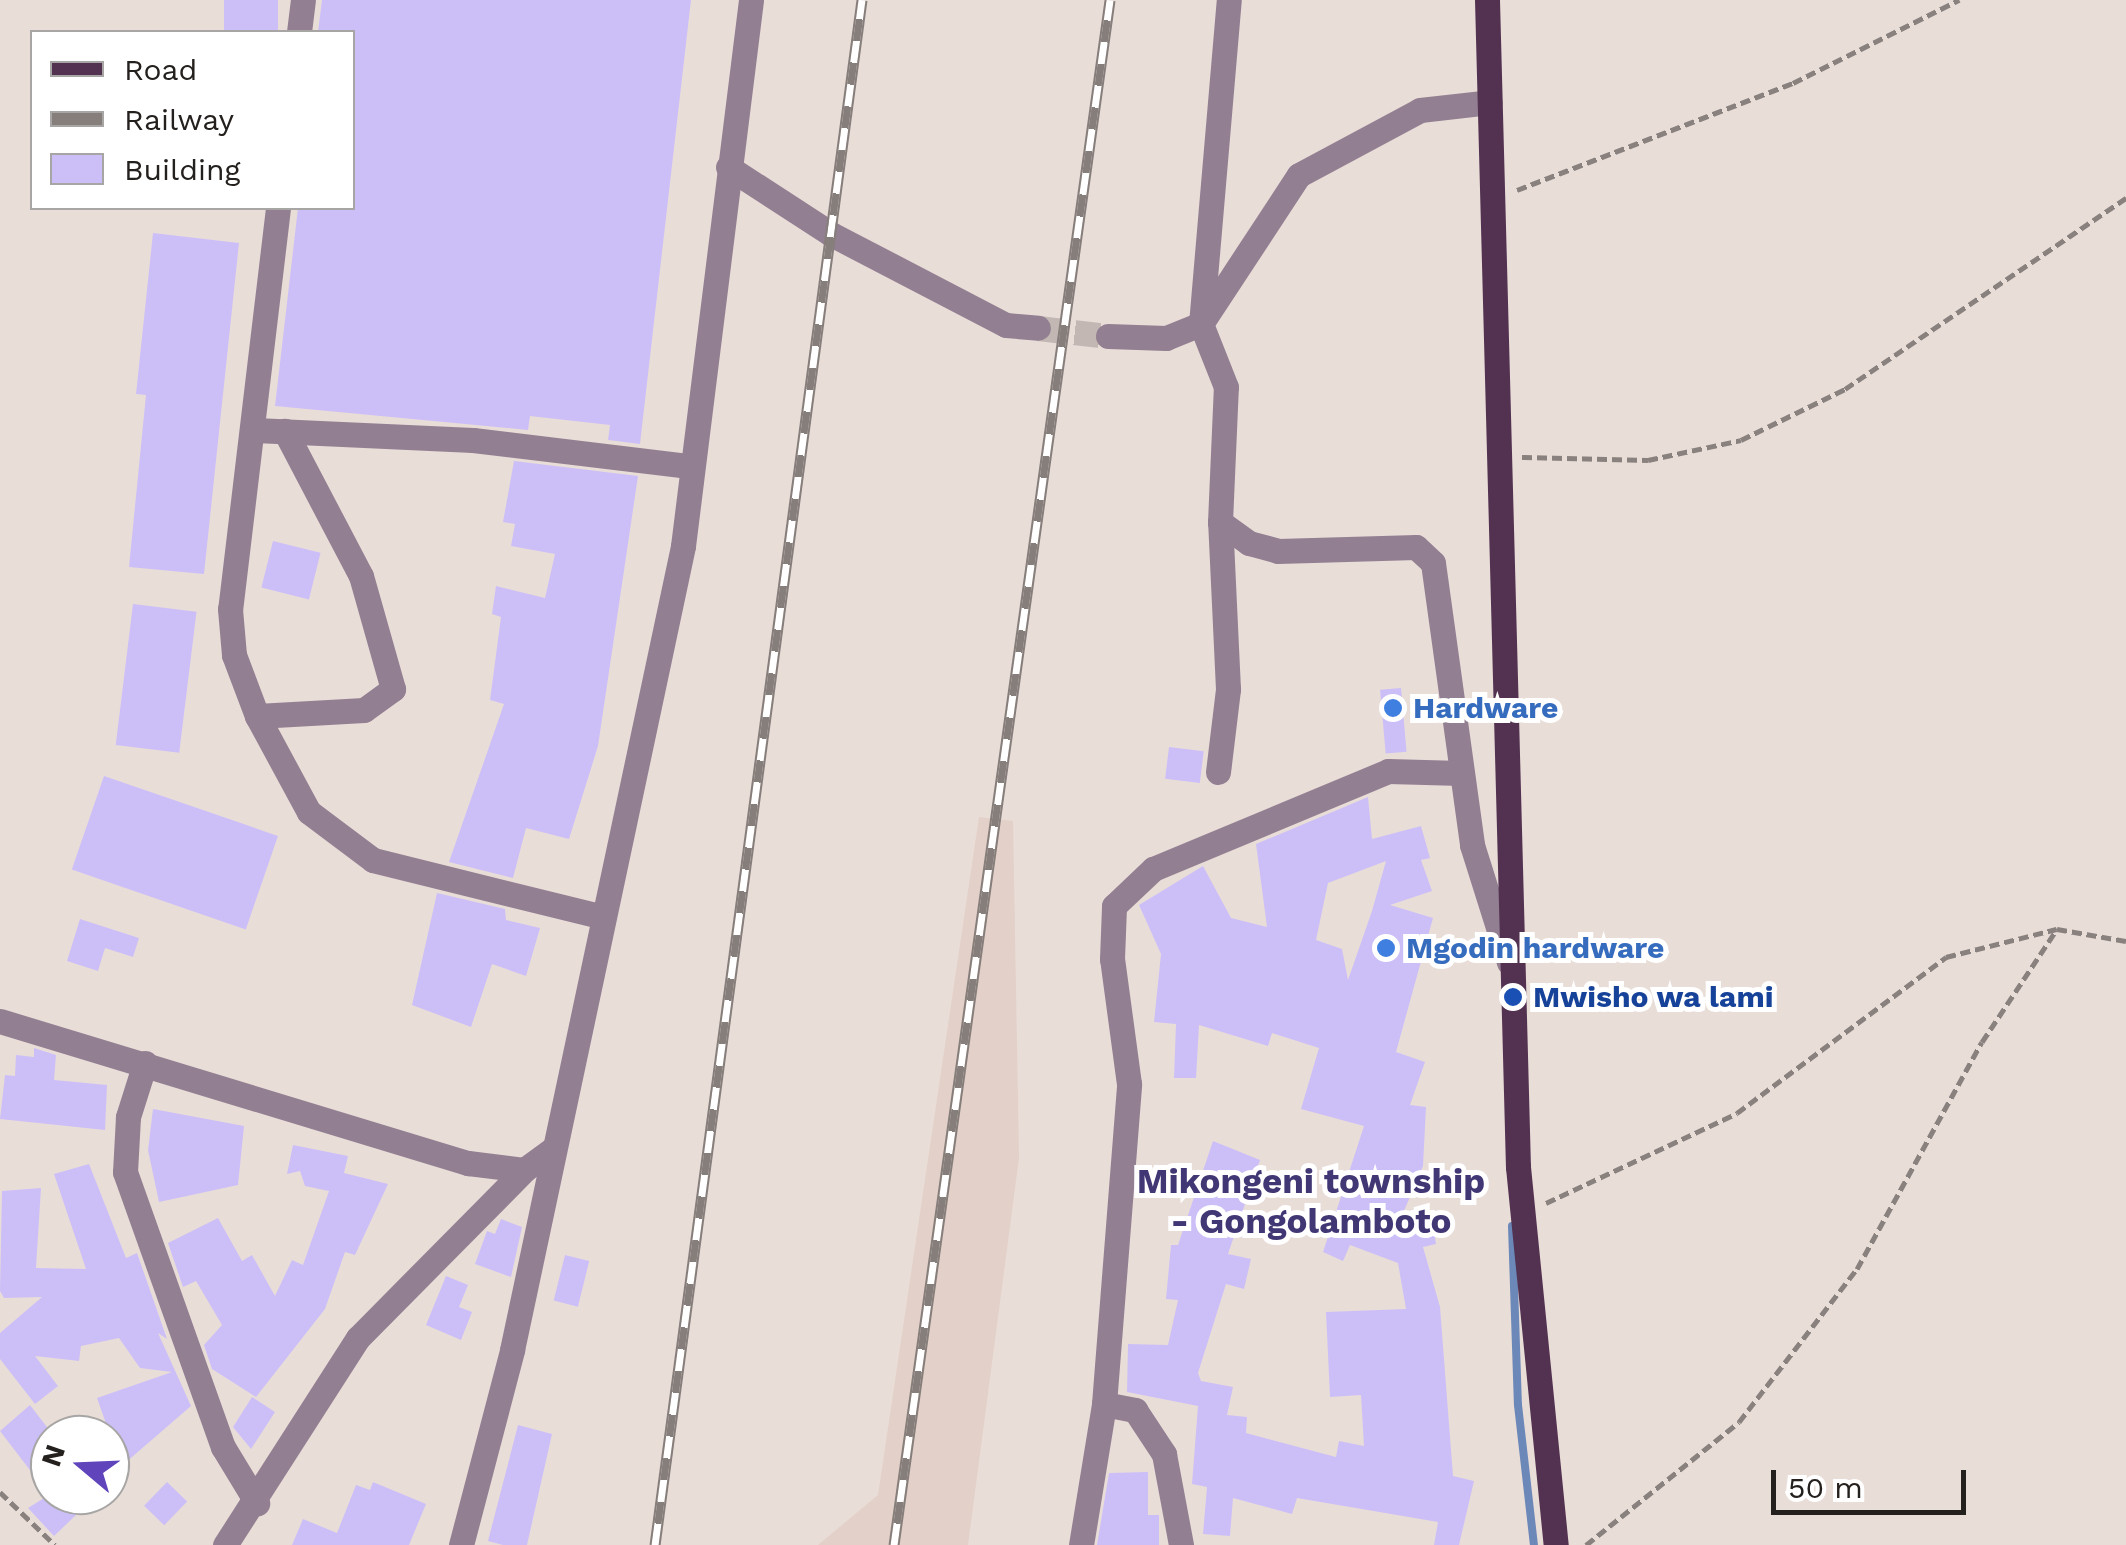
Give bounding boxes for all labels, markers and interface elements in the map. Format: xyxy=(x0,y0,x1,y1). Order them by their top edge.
legend xyxy=(30,30,355,210)
text: Road xyxy=(124,52,197,87)
text: Railway xyxy=(124,102,234,137)
text: Building xyxy=(124,152,241,187)
place label: Hardware xyxy=(1413,690,1558,726)
marker: Hardware xyxy=(1382,697,1404,719)
place label: Mgodin hardware xyxy=(1406,930,1664,966)
marker: Mgodin hardware xyxy=(1375,937,1397,959)
place label: Mwisho wa lami xyxy=(1533,979,1774,1015)
marker: Mwisho wa lami xyxy=(1502,986,1524,1008)
district label: Mikongeni township - Gongolamboto xyxy=(1137,1160,1485,1242)
north arrow xyxy=(30,1415,130,1515)
text: N xyxy=(34,1441,72,1471)
scale bar xyxy=(1776,1450,1971,1512)
text: 50 m xyxy=(1788,1470,1863,1505)

